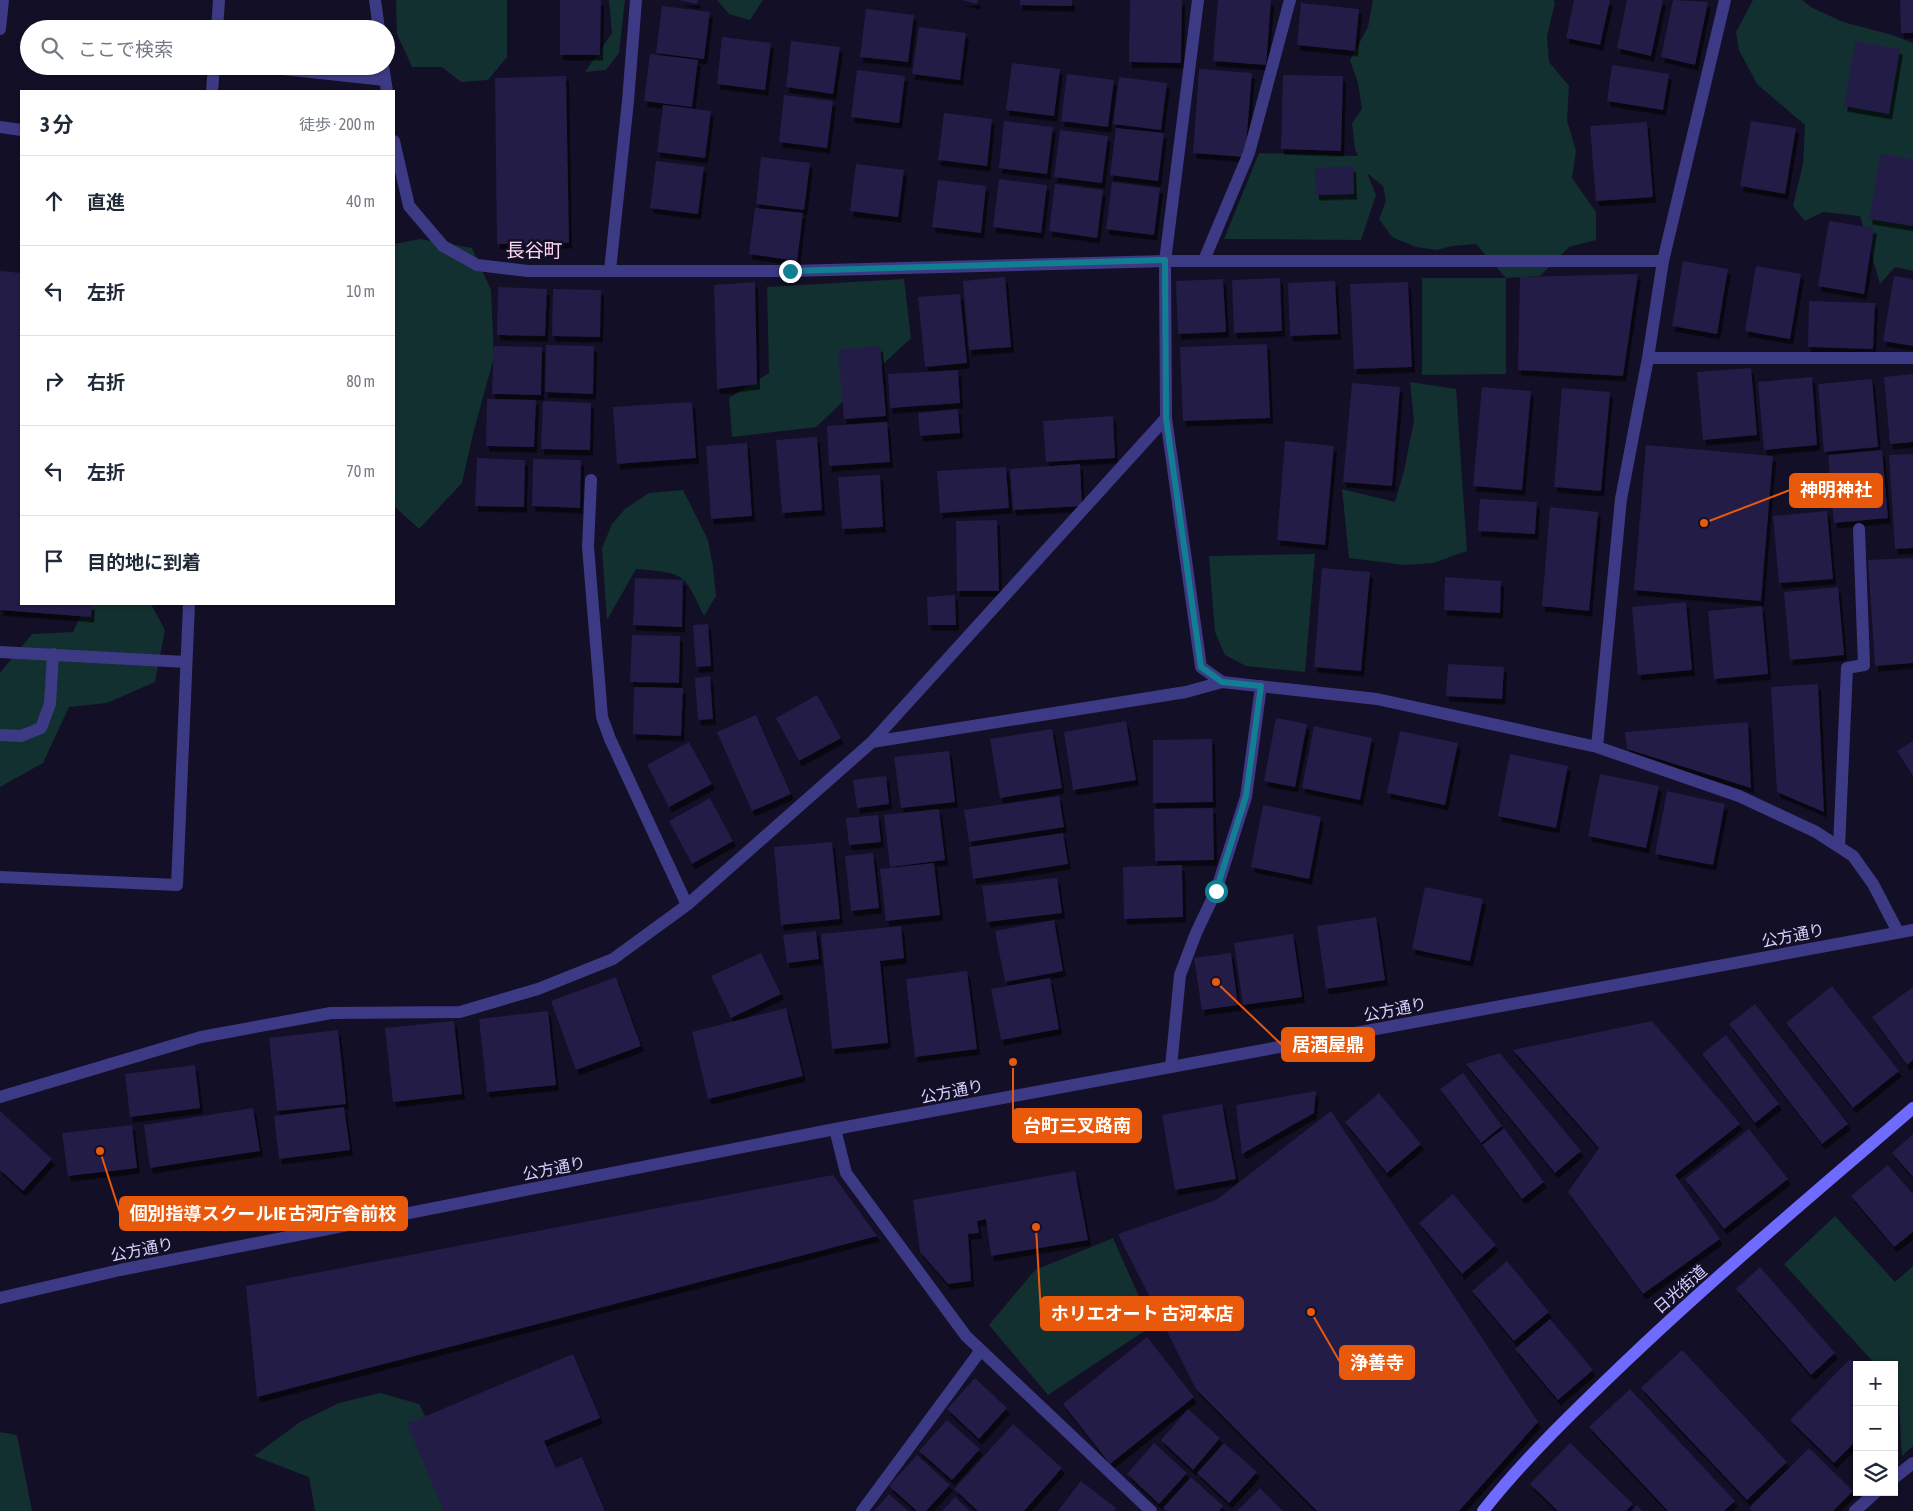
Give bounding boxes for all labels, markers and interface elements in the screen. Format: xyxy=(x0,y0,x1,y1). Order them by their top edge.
search box xyxy=(20,20,395,75)
icon: search xyxy=(38,34,66,62)
text: ここで検索 xyxy=(78,38,173,60)
text: 3 分 xyxy=(40,112,74,136)
text: 徒歩 · 200 m xyxy=(299,115,375,133)
icon: ahead xyxy=(40,187,68,215)
text: 直進 xyxy=(87,191,125,213)
text: 40 m xyxy=(346,192,375,210)
district label: 長谷町 xyxy=(505,239,563,261)
route end xyxy=(779,260,802,283)
icon: left xyxy=(40,277,68,305)
text: 左折 xyxy=(87,281,125,303)
text: 10 m xyxy=(346,282,375,300)
icon: right xyxy=(40,367,68,395)
text: 右折 xyxy=(87,371,125,393)
text: 80 m xyxy=(346,372,375,390)
icon: left xyxy=(40,457,68,485)
text: 左折 xyxy=(87,461,125,483)
text: 70 m xyxy=(346,462,375,480)
callout: 神明神社 xyxy=(1790,474,1882,507)
text: 神明神社 xyxy=(1800,479,1872,500)
icon: arrive xyxy=(40,547,68,575)
text: 目的地に到着 xyxy=(87,551,201,573)
route start xyxy=(1205,880,1228,903)
street label: 公方通り xyxy=(1760,920,1826,950)
street label: 公方通り xyxy=(1362,994,1428,1024)
callout: 居酒屋鼎 xyxy=(1282,1028,1374,1061)
text: 居酒屋鼎 xyxy=(1292,1034,1364,1055)
street label: 公方通り xyxy=(919,1076,985,1106)
callout: 台町三叉路南 xyxy=(1013,1109,1141,1142)
text: 台町三叉路南 xyxy=(1023,1115,1131,1136)
street label: 公方通り xyxy=(521,1153,587,1183)
callout: 個別指導スクールIE 古河庁舎前校 xyxy=(120,1197,407,1230)
text: 個別指導スクールIE 古河庁舎前校 xyxy=(129,1203,396,1224)
street label: 公方通り xyxy=(109,1234,175,1264)
street label: 日光街道 xyxy=(1650,1261,1710,1317)
callout: ホリエオート 古河本店 xyxy=(1041,1297,1243,1330)
text: ホリエオート 古河本店 xyxy=(1051,1303,1233,1324)
callout: 浄善寺 xyxy=(1340,1346,1414,1379)
text: 浄善寺 xyxy=(1350,1352,1404,1373)
map controls xyxy=(1853,1361,1898,1496)
button: + xyxy=(1853,1361,1898,1406)
button: − xyxy=(1853,1406,1898,1451)
button: layers xyxy=(1853,1451,1898,1496)

